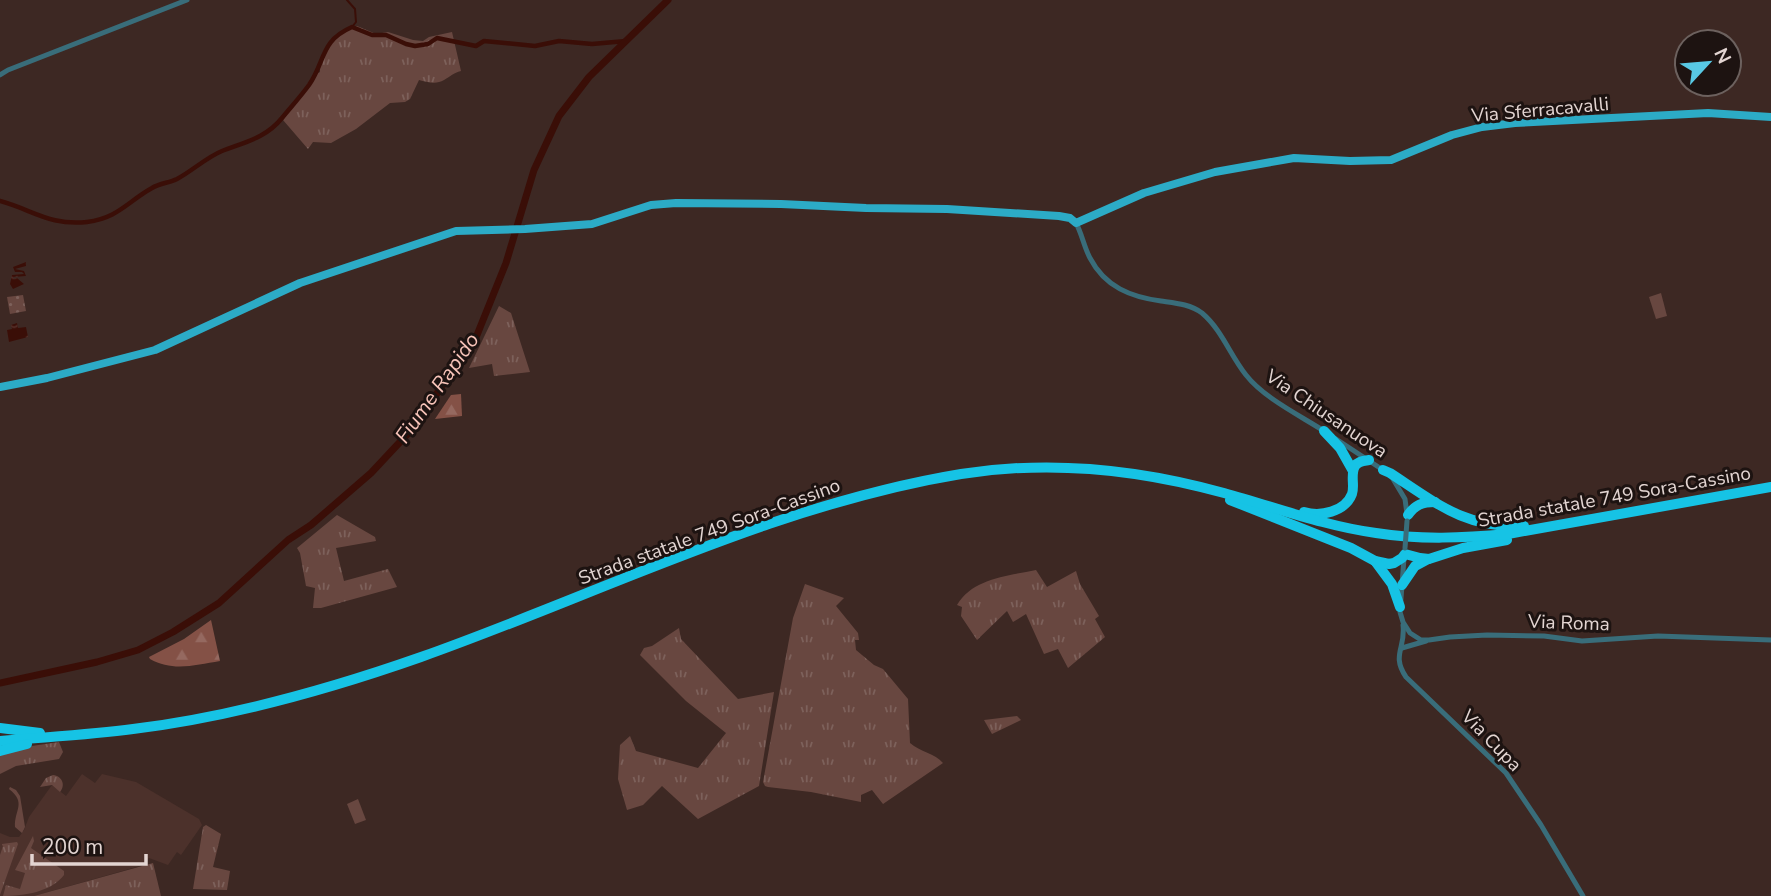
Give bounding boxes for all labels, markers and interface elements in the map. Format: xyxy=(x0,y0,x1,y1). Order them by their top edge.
north arrow xyxy=(1673,28,1743,98)
text: N xyxy=(1708,44,1737,68)
street label: Via Sferracavalli xyxy=(1469,91,1610,129)
water label: Fiume Rapido xyxy=(389,327,485,449)
street label: Via Chiusanuova xyxy=(1260,363,1393,464)
street label: Strada statale 749 Sora-Cassino xyxy=(1476,460,1753,534)
street label: Strada statale 749 Sora-Cassino xyxy=(575,472,844,592)
street label: Via Roma xyxy=(1527,609,1610,637)
street label: Via Cupa xyxy=(1455,703,1527,777)
scale bar xyxy=(32,822,145,866)
text: 200 m xyxy=(42,833,103,861)

